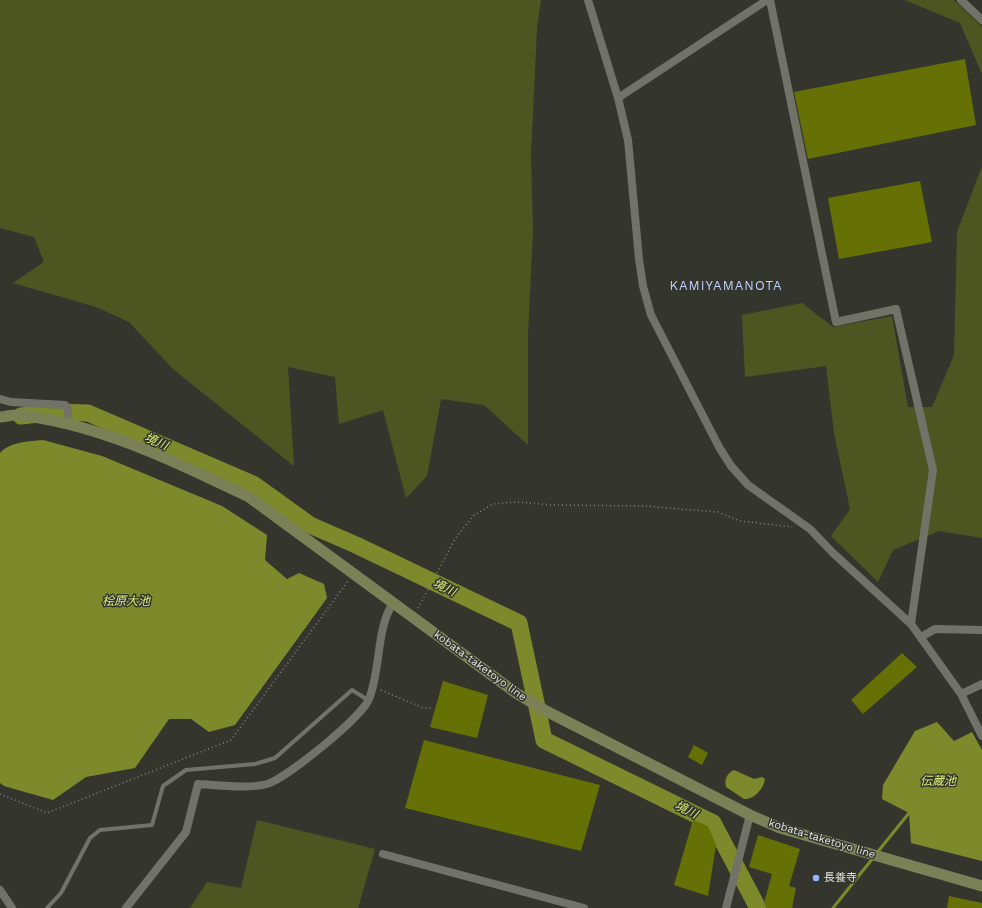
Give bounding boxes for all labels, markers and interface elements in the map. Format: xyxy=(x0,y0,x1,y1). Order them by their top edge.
district label: KAMIYAMANOTA xyxy=(669,278,783,294)
water label: 境川 xyxy=(142,431,170,453)
water label: 境川 xyxy=(430,576,458,600)
water label: 桧原大池 xyxy=(102,594,150,608)
street label: kobata-taketoyo line xyxy=(431,628,529,704)
water label: 伝蔵池 xyxy=(920,774,956,788)
water label: 境川 xyxy=(672,798,700,822)
street label: kobata-taketoyo line xyxy=(767,816,877,862)
place label: 長養寺 xyxy=(824,871,857,885)
marker: 長養寺 xyxy=(811,873,821,883)

